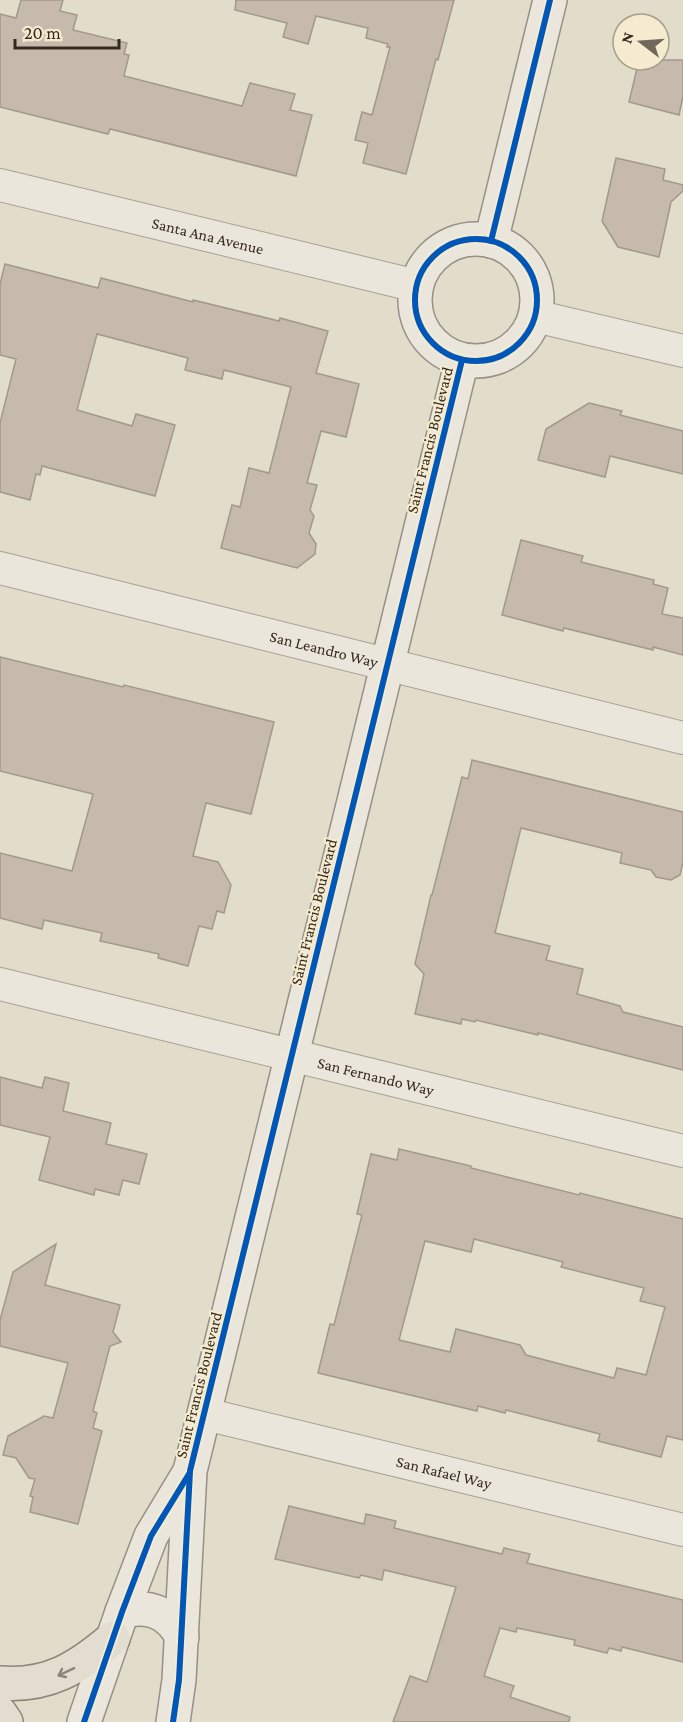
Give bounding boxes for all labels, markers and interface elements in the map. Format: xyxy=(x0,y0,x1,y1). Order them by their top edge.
scale bar xyxy=(15,12,118,50)
north arrow xyxy=(611,12,671,72)
text: 20 m xyxy=(24,23,61,43)
text: N xyxy=(617,30,637,45)
street label: Santa Ana Avenue xyxy=(150,214,265,258)
street label: Saint Francis Boulevard xyxy=(403,365,456,515)
street label: San Leandro Way xyxy=(268,628,380,672)
street label: Saint Francis Boulevard xyxy=(287,837,340,987)
street label: San Fernando Way xyxy=(316,1054,436,1100)
street label: Saint Francis Boulevard xyxy=(172,1310,225,1460)
street label: San Rafael Way xyxy=(394,1453,494,1493)
one-way arrow xyxy=(57,1666,75,1678)

